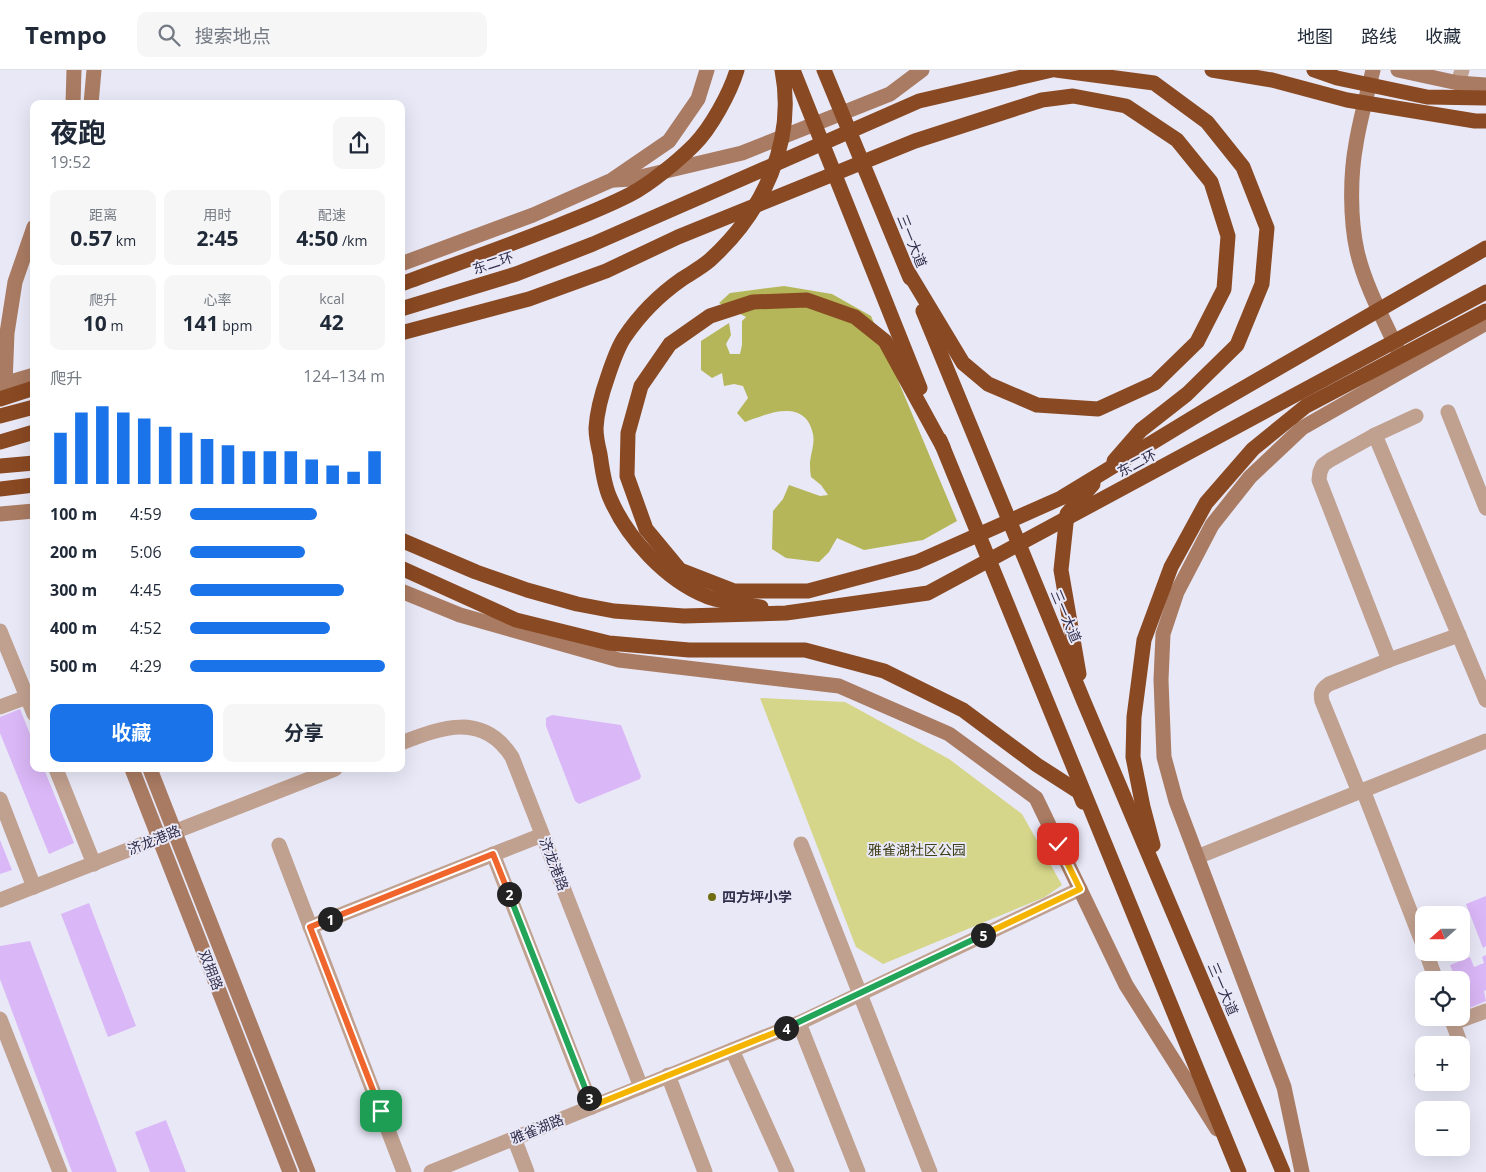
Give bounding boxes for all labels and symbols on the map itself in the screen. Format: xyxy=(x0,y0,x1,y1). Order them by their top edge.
street label: 三一大道 xyxy=(893,211,932,270)
street label: 东二环 xyxy=(470,247,516,278)
street label: 东二环 xyxy=(1114,444,1160,481)
street label: 三一大道 xyxy=(1047,586,1086,645)
street label: 济龙港路 xyxy=(124,820,183,859)
pin xyxy=(1037,823,1079,865)
street label: 济龙港路 xyxy=(536,834,573,893)
park label: 雅雀湖社区公园 xyxy=(868,840,966,859)
pin: 2 xyxy=(496,882,522,906)
place label: 四方坪小学 xyxy=(722,887,792,906)
marker: 四方坪小学 xyxy=(706,891,718,903)
pin: 1 xyxy=(318,906,342,932)
north arrow xyxy=(1415,906,1470,961)
pin: 5 xyxy=(970,922,996,948)
street label: 双拥路 xyxy=(195,947,228,993)
street label: 三一大道 xyxy=(1204,959,1243,1018)
pin: 4 xyxy=(774,1016,798,1040)
pin: 3 xyxy=(576,1086,602,1110)
pin xyxy=(360,1090,402,1132)
street label: 雅雀湖路 xyxy=(507,1109,566,1148)

